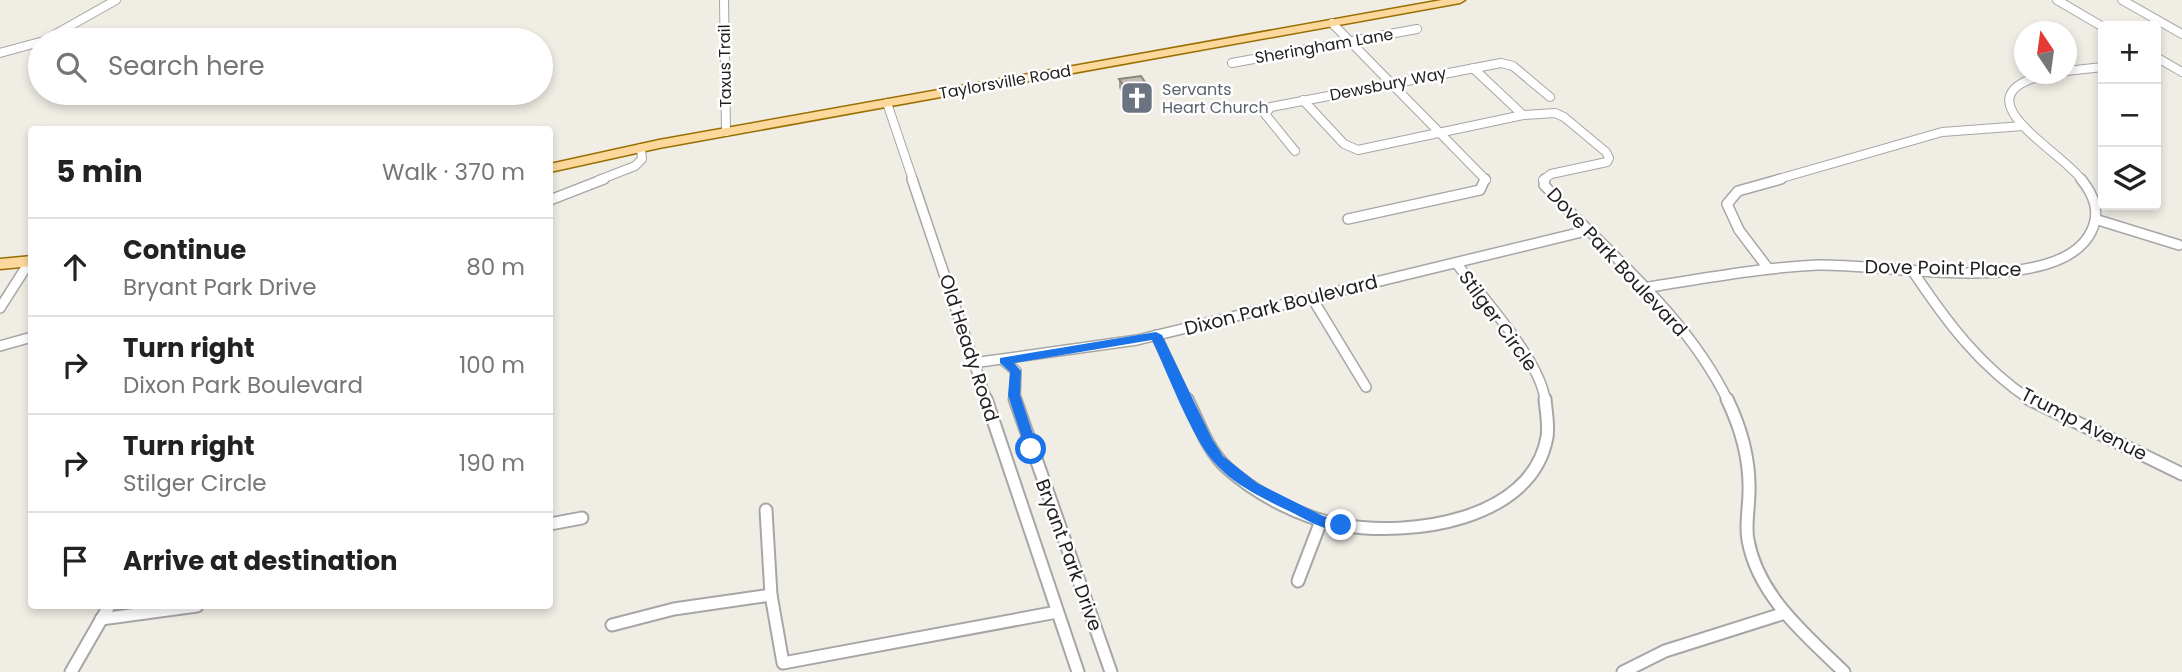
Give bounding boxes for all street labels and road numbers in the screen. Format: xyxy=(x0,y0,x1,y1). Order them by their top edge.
street label: Sheringham Lane xyxy=(1253,22,1395,69)
street label: Taxus Trail xyxy=(713,24,737,108)
street label: Taylorsville Road xyxy=(937,59,1073,105)
street label: Dewsbury Way xyxy=(1328,61,1448,107)
street label: Dove Park Boulevard xyxy=(1541,182,1693,342)
street label: Dove Point Place xyxy=(1864,253,2022,283)
street label: Stilger Circle xyxy=(1452,265,1544,377)
street label: Dixon Park Boulevard xyxy=(1182,268,1380,342)
street label: Old Heady Road xyxy=(932,271,1006,425)
street label: Trump Avenue xyxy=(2016,381,2152,467)
street label: Bryant Park Drive xyxy=(1029,475,1109,635)

